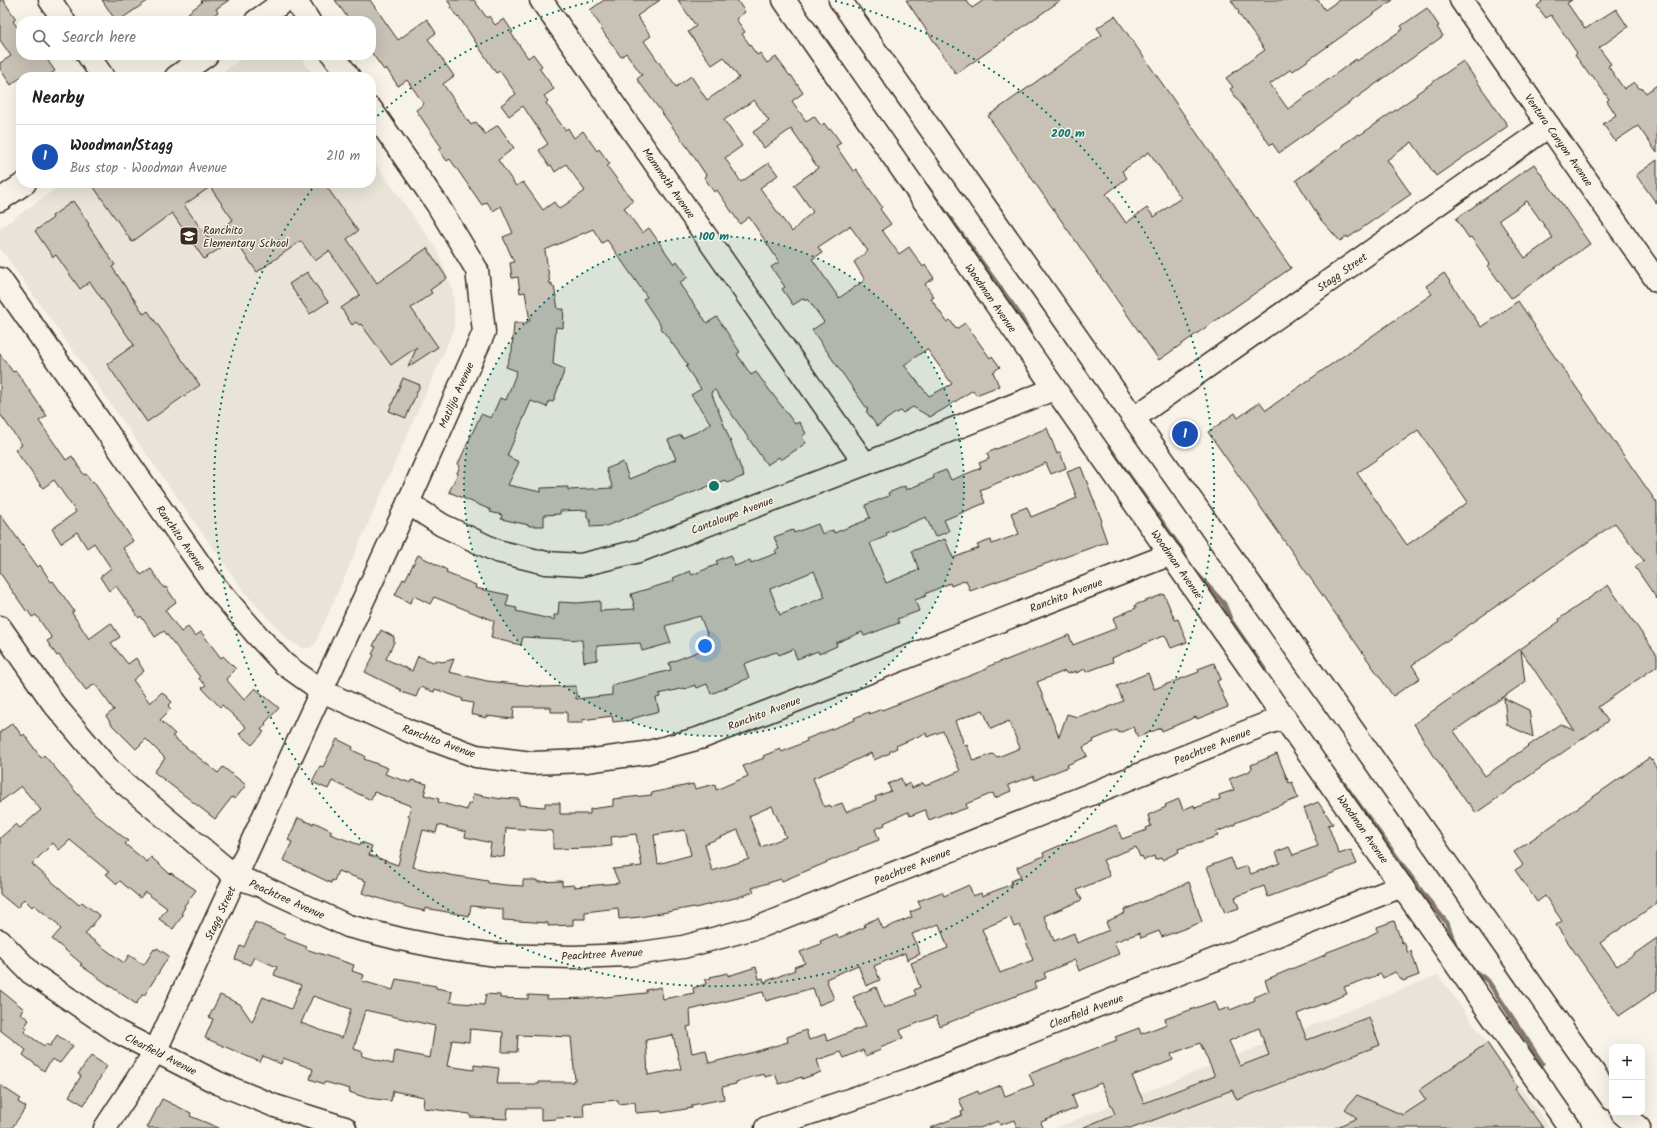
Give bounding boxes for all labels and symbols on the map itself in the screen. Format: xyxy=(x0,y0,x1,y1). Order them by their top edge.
street label: Ventura Canyon Avenue xyxy=(1519,90,1597,191)
text: 200 m xyxy=(1051,124,1085,143)
street label: Mammoth Avenue xyxy=(637,144,699,223)
place label: Ranchito Elementary School xyxy=(203,222,289,253)
school or university icon: Ranchito Elementary School xyxy=(178,225,200,247)
text: 100 m xyxy=(699,227,729,246)
street label: Stagg Street xyxy=(1314,248,1372,297)
street label: Woodman Avenue xyxy=(960,260,1021,337)
street label: Matilija Avenue xyxy=(434,359,480,431)
pin: 1 xyxy=(1172,419,1198,449)
centre of rings xyxy=(707,479,721,493)
street label: Cantaloupe Avenue xyxy=(689,492,776,540)
street label: Ranchito Avenue xyxy=(151,502,210,575)
street label: Woodman Avenue xyxy=(1146,526,1207,603)
street label: Ranchito Avenue xyxy=(1027,574,1106,618)
your location xyxy=(695,636,715,656)
street label: Ranchito Avenue xyxy=(725,692,804,736)
street label: Ranchito Avenue xyxy=(399,720,478,764)
street label: Peachtree Avenue xyxy=(1171,723,1254,771)
street label: Woodman Avenue xyxy=(1332,791,1393,868)
street label: Peachtree Avenue xyxy=(871,843,954,891)
street label: Peachtree Avenue xyxy=(246,875,328,925)
street label: Stagg Street xyxy=(200,883,242,944)
street label: Peachtree Avenue xyxy=(561,944,643,966)
street label: Clearfield Avenue xyxy=(1046,989,1126,1034)
street label: Clearfield Avenue xyxy=(121,1029,200,1081)

